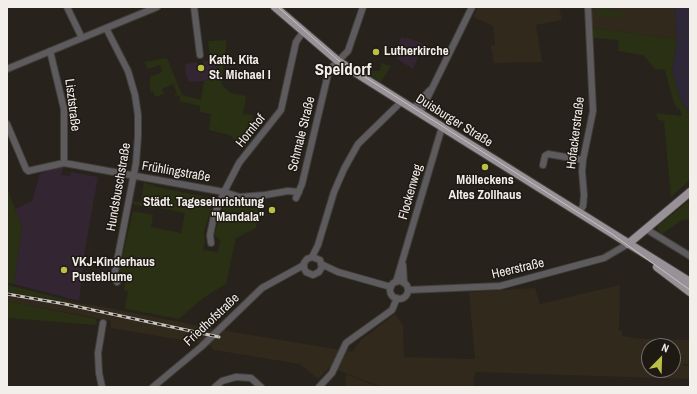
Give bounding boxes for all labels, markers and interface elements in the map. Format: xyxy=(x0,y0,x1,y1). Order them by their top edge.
place label: Lutherkirche xyxy=(384,44,449,60)
marker: Lutherkirche xyxy=(371,47,381,57)
place label: Kath. Kita St. Michael I xyxy=(209,53,271,84)
district label: Speldorf xyxy=(315,60,371,80)
marker: Kath. Kita St. Michael I xyxy=(196,63,206,73)
street label: Lisztstraße xyxy=(61,78,83,132)
street label: Duisburger Straße xyxy=(413,91,495,151)
street label: Schmale Straße xyxy=(285,95,319,173)
street label: Hofackerstraße xyxy=(564,96,588,170)
street label: Hornhof xyxy=(233,111,269,151)
street label: Hundsbuschstraße xyxy=(104,142,134,232)
street label: Frühlingstraße xyxy=(141,158,211,186)
marker: Mölleckens Altes Zollhaus xyxy=(480,162,490,172)
street label: Flockenweg xyxy=(396,163,426,221)
place label: Mölleckens Altes Zollhaus xyxy=(449,173,521,204)
place label: Städt. Tageseinrichtung "Mandala" xyxy=(143,195,264,226)
marker: Städt. Tageseinrichtung "Mandala" xyxy=(267,205,277,215)
place label: VKJ-Kinderhaus Pusteblume xyxy=(72,255,155,286)
street label: Heerstraße xyxy=(490,255,546,283)
marker: VKJ-Kinderhaus Pusteblume xyxy=(59,265,69,275)
street label: Friedhofstraße xyxy=(181,290,243,350)
north arrow xyxy=(641,338,681,378)
text: N xyxy=(660,340,671,356)

